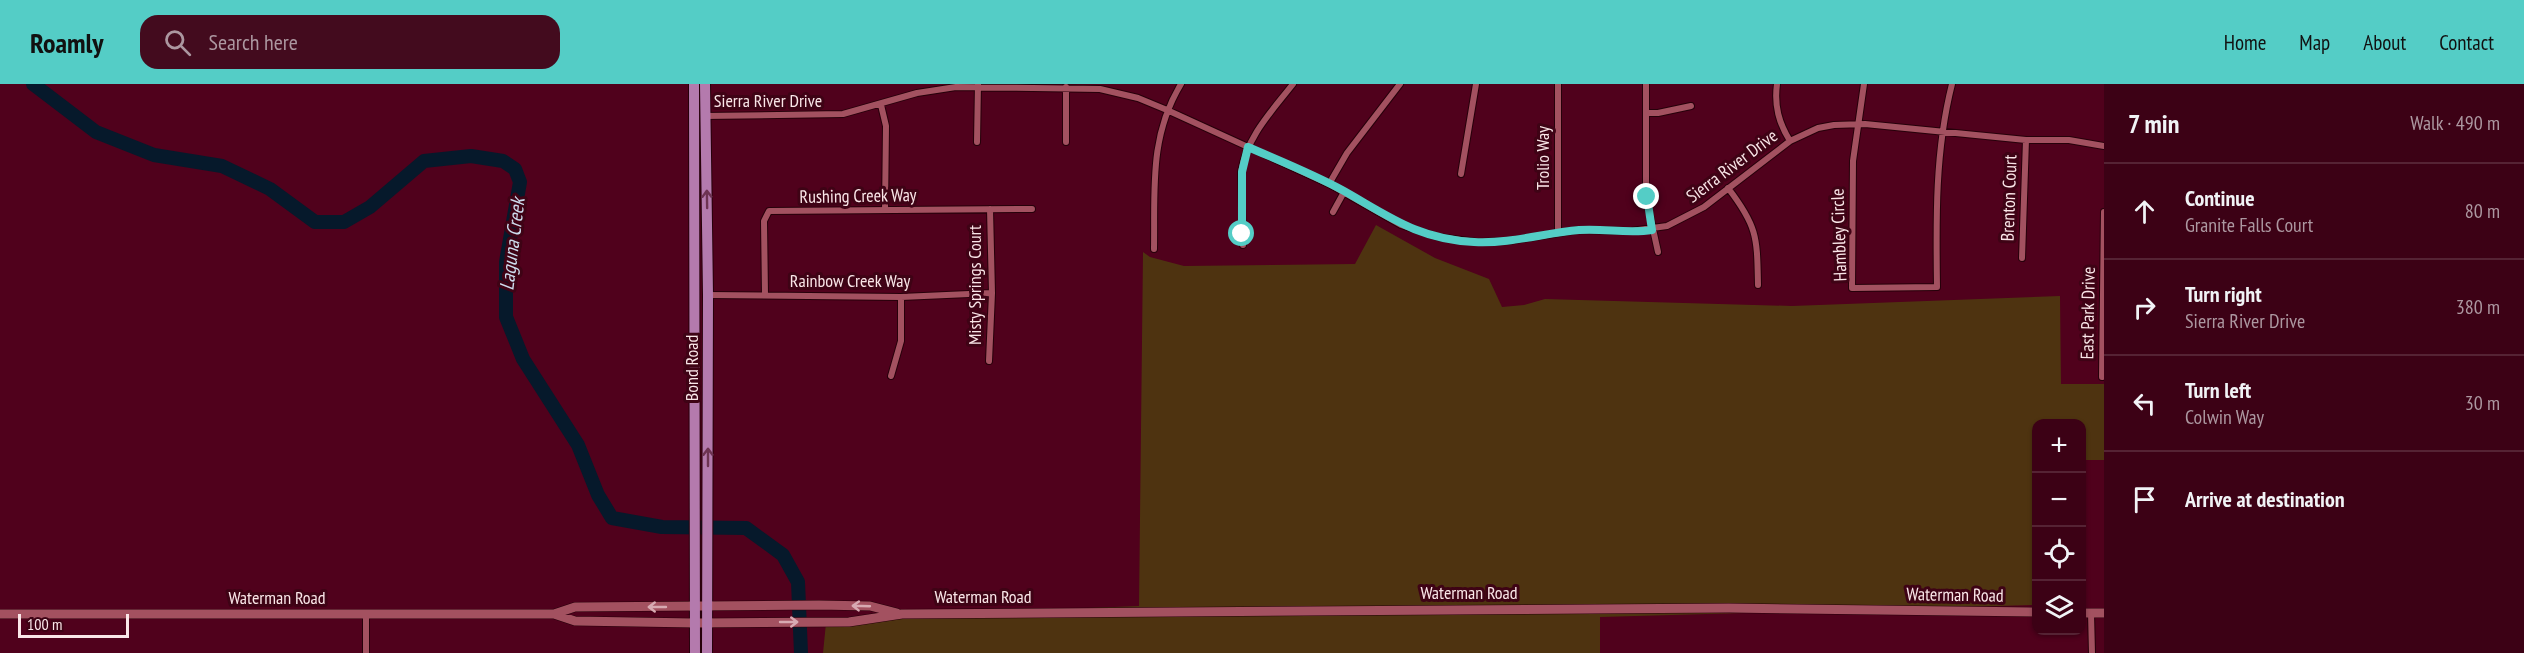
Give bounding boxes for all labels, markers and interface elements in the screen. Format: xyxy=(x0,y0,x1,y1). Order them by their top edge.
search box xyxy=(140,15,560,69)
text: Roamly xyxy=(30,24,104,61)
icon: search xyxy=(161,26,194,59)
text: Search here xyxy=(209,28,298,56)
text: Home xyxy=(2224,29,2266,56)
text: Map xyxy=(2299,29,2330,56)
text: About xyxy=(2363,29,2406,56)
text: Contact xyxy=(2439,29,2494,56)
street label: Sierra River Drive xyxy=(714,89,822,112)
text: 7 min xyxy=(2128,107,2179,140)
text: Walk · 490 m xyxy=(2410,110,2500,136)
street label: Sierra River Drive xyxy=(1682,124,1782,207)
street label: Trolio Way xyxy=(1531,126,1554,190)
street label: Brenton Court xyxy=(1995,154,2022,242)
street label: Rushing Creek Way xyxy=(799,183,917,208)
route end xyxy=(1633,183,1659,209)
text: Continue xyxy=(2185,184,2255,212)
street label: Hambley Circle xyxy=(1825,188,1852,282)
one-way arrow xyxy=(701,190,713,210)
water label: Laguna Creek xyxy=(493,194,531,292)
icon: ahead xyxy=(2128,195,2161,228)
text: 80 m xyxy=(2465,198,2500,224)
text: Granite Falls Court xyxy=(2185,212,2313,238)
route start xyxy=(1228,220,1254,246)
street label: Misty Springs Court xyxy=(963,225,986,345)
street label: East Park Drive xyxy=(2075,266,2100,359)
street label: Rainbow Creek Way xyxy=(790,269,910,292)
text: Turn right xyxy=(2185,280,2262,308)
icon: right xyxy=(2128,291,2161,324)
text: 380 m xyxy=(2456,294,2500,320)
text: Sierra River Drive xyxy=(2185,308,2305,334)
street label: Bond Road xyxy=(680,335,703,401)
text: Turn left xyxy=(2185,376,2251,404)
icon: left xyxy=(2128,387,2161,420)
text: 30 m xyxy=(2465,390,2500,416)
text: Colwin Way xyxy=(2185,404,2264,430)
map controls xyxy=(2032,419,2086,635)
button: + xyxy=(2032,419,2086,473)
one-way arrow xyxy=(702,448,714,468)
button: − xyxy=(2032,473,2086,527)
icon: arrive xyxy=(2128,483,2161,516)
text: Arrive at destination xyxy=(2185,485,2345,513)
button: locate xyxy=(2032,527,2086,581)
street label: Waterman Road xyxy=(1420,581,1518,604)
button: layers xyxy=(2032,581,2086,635)
street label: Waterman Road xyxy=(1906,582,2004,607)
street label: Waterman Road xyxy=(934,585,1032,608)
street label: Waterman Road xyxy=(228,586,326,609)
one-way arrow xyxy=(648,601,668,613)
one-way arrow xyxy=(851,601,871,612)
scale bar xyxy=(18,611,129,638)
text: 100 m xyxy=(27,614,62,634)
one-way arrow xyxy=(778,616,798,628)

